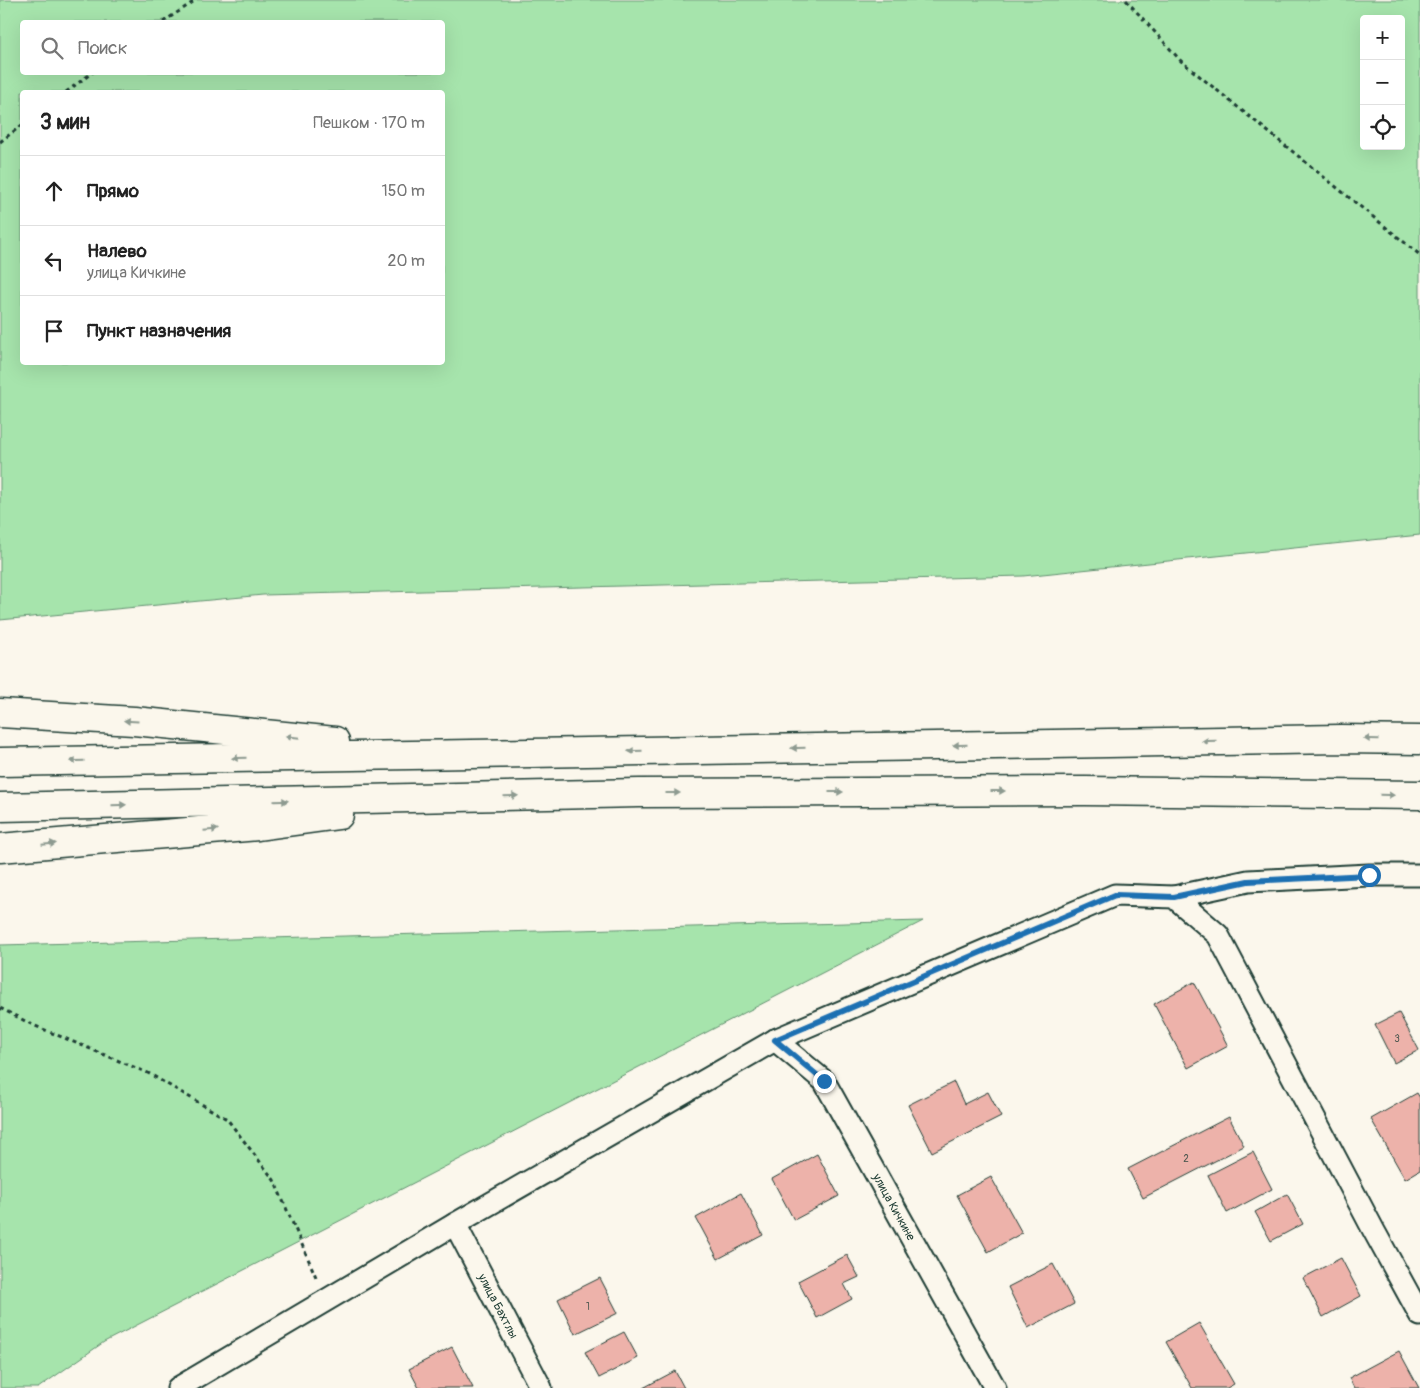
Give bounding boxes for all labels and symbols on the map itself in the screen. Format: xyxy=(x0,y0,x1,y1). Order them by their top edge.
one-way arrow xyxy=(122,717,138,725)
one-way arrow xyxy=(284,733,300,741)
one-way arrow xyxy=(1363,735,1379,743)
one-way arrow xyxy=(1201,737,1217,745)
one-way arrow xyxy=(952,741,968,749)
one-way arrow xyxy=(790,744,806,752)
one-way arrow xyxy=(627,747,643,755)
one-way arrow xyxy=(231,754,247,762)
one-way arrow xyxy=(68,757,84,765)
one-way arrow xyxy=(991,787,1007,795)
one-way arrow xyxy=(828,788,844,796)
one-way arrow xyxy=(666,789,682,797)
one-way arrow xyxy=(1379,791,1395,799)
one-way arrow xyxy=(503,792,519,800)
one-way arrow xyxy=(273,797,289,805)
one-way arrow xyxy=(111,801,127,809)
one-way arrow xyxy=(203,826,219,834)
one-way arrow xyxy=(41,840,57,848)
route start xyxy=(1358,864,1381,887)
house number: 3 xyxy=(1394,1033,1400,1045)
route end xyxy=(813,1070,836,1093)
house number: 2 xyxy=(1183,1153,1189,1165)
street label: улица Кичкине xyxy=(869,1170,918,1243)
street label: улица Бахтлы xyxy=(474,1270,521,1341)
house number: 1 xyxy=(586,1301,590,1313)

